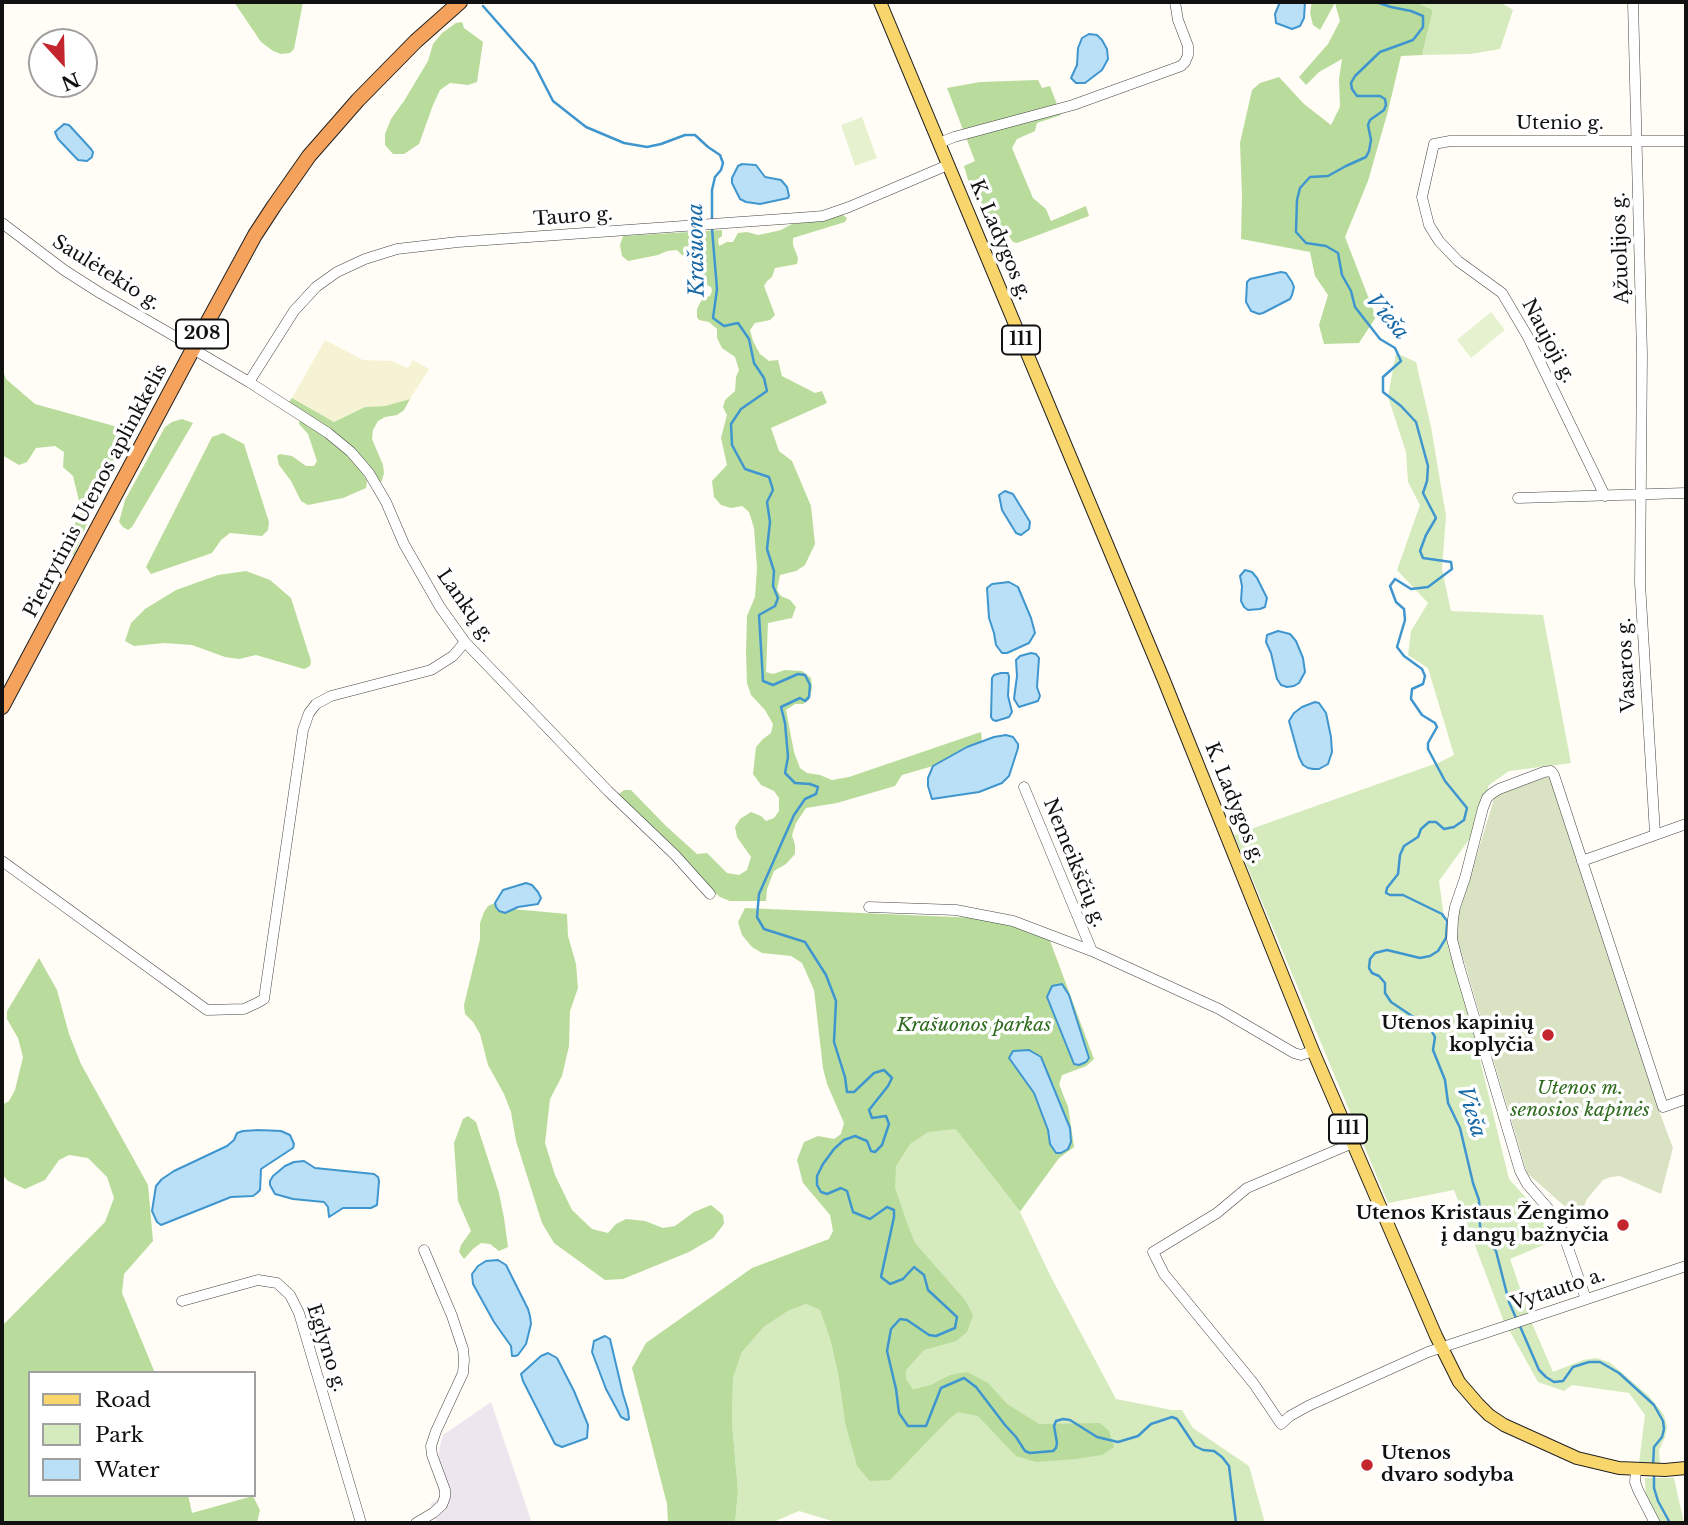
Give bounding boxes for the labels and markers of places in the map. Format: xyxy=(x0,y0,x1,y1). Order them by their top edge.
place label: Utenos kapinių koplyčia xyxy=(1381,1013,1534,1057)
marker: Utenos kapinių koplyčia xyxy=(1540,1027,1556,1043)
place label: Utenos Kristaus Žengimo į dangų bažnyčia xyxy=(1356,1203,1609,1247)
marker: Utenos Kristaus Žengimo į dangų bažnyčia xyxy=(1615,1217,1631,1233)
place label: Utenos dvaro sodyba xyxy=(1381,1443,1514,1487)
marker: Utenos dvaro sodyba xyxy=(1359,1457,1375,1473)

